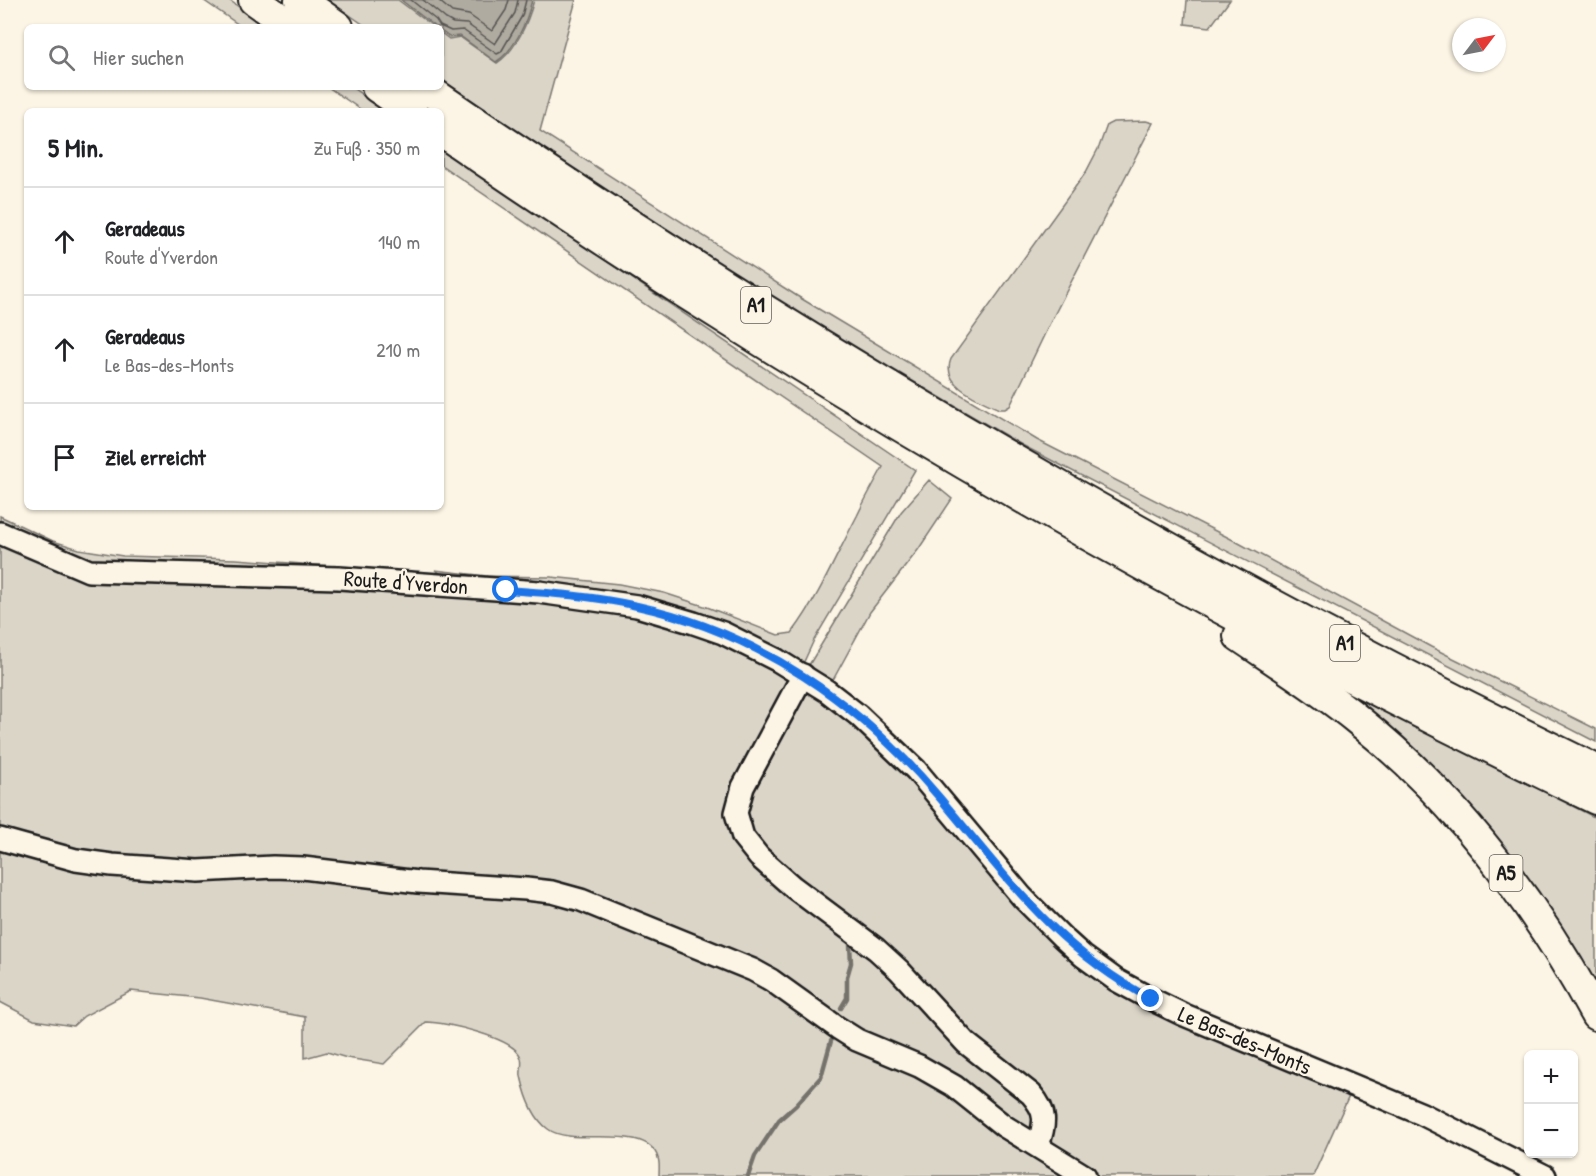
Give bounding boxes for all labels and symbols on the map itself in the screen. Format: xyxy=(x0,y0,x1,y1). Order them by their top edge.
north arrow xyxy=(1452,18,1506,72)
road number: A1 xyxy=(741,287,771,323)
street label: Route d'Yverdon xyxy=(343,563,469,601)
route start xyxy=(492,576,518,602)
road number: A1 xyxy=(1330,625,1360,661)
road number: A5 xyxy=(1490,855,1522,891)
route end xyxy=(1137,985,1163,1011)
street label: Le Bas-des-Monts xyxy=(1174,998,1316,1082)

